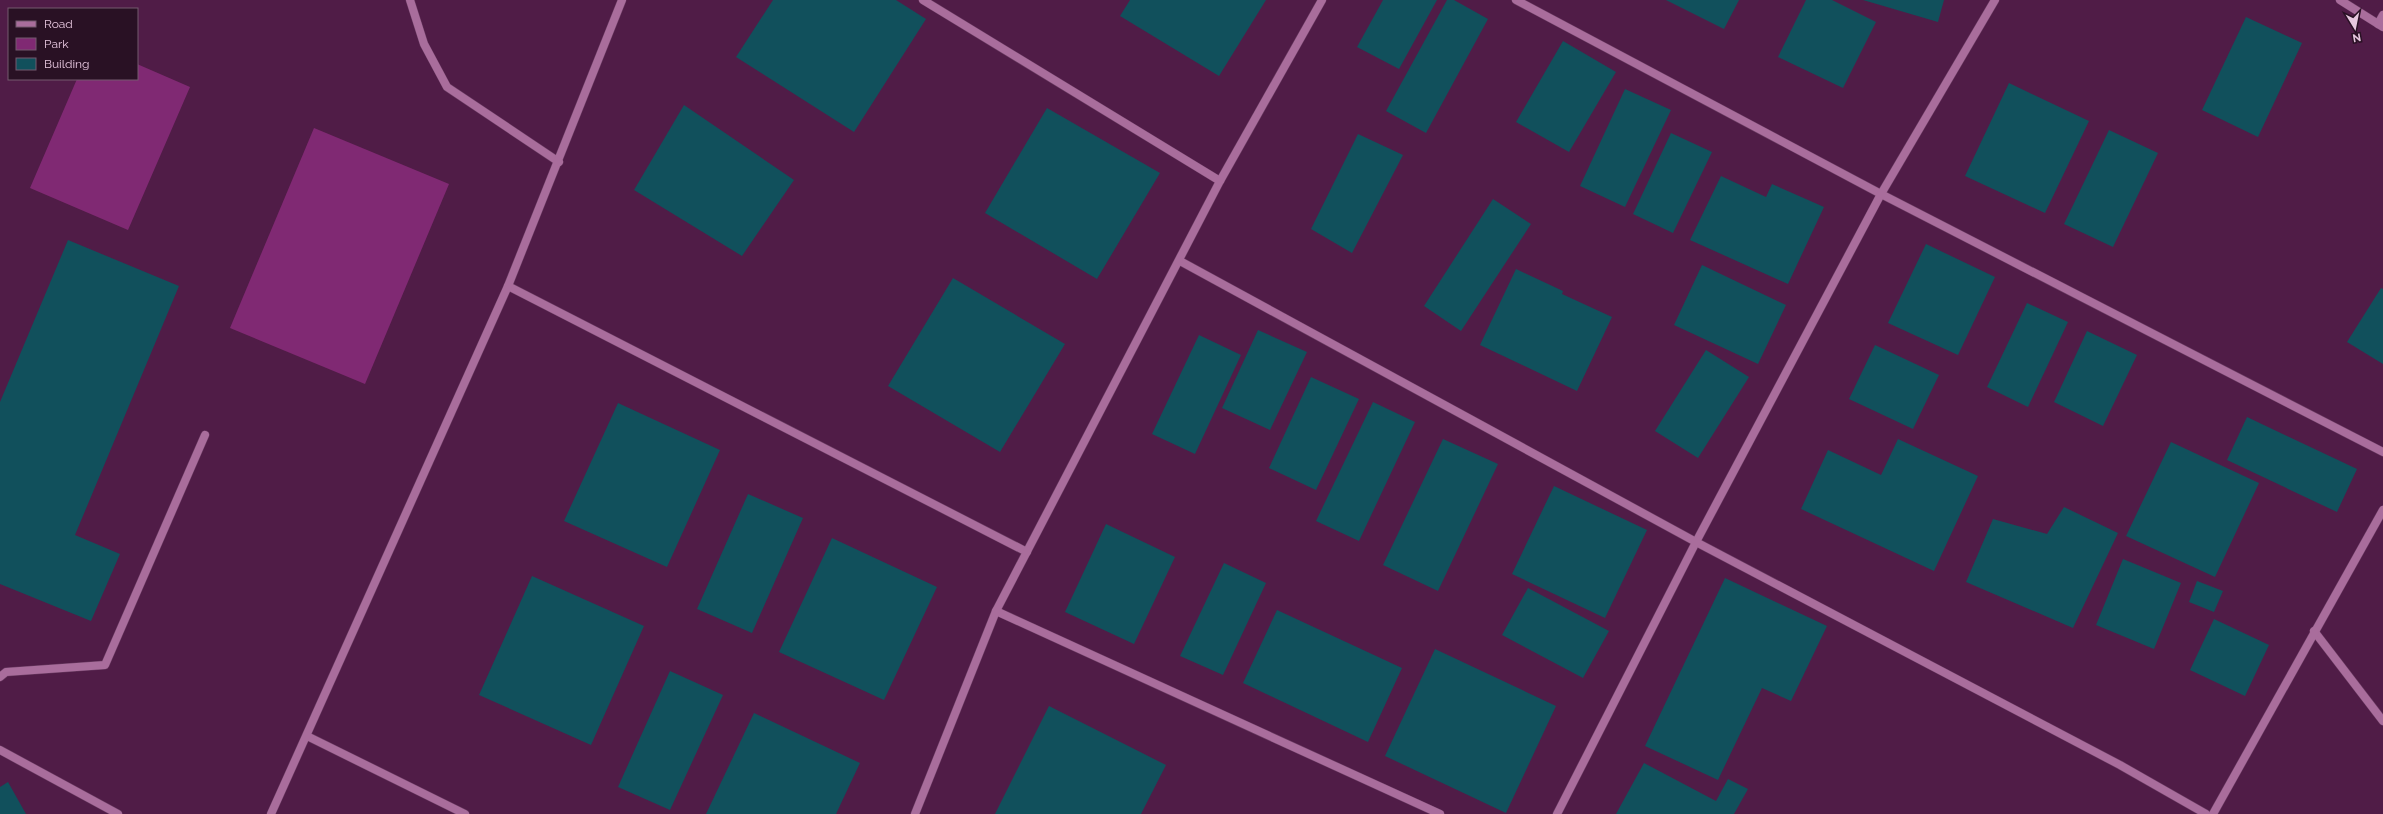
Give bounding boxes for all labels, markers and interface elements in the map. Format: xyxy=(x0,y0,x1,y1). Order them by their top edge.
legend xyxy=(8,8,138,80)
north arrow xyxy=(2335,8,2375,48)
text: Road xyxy=(44,17,73,31)
text: N xyxy=(2351,30,2362,44)
text: Park xyxy=(44,37,69,51)
text: Building xyxy=(44,57,90,71)

